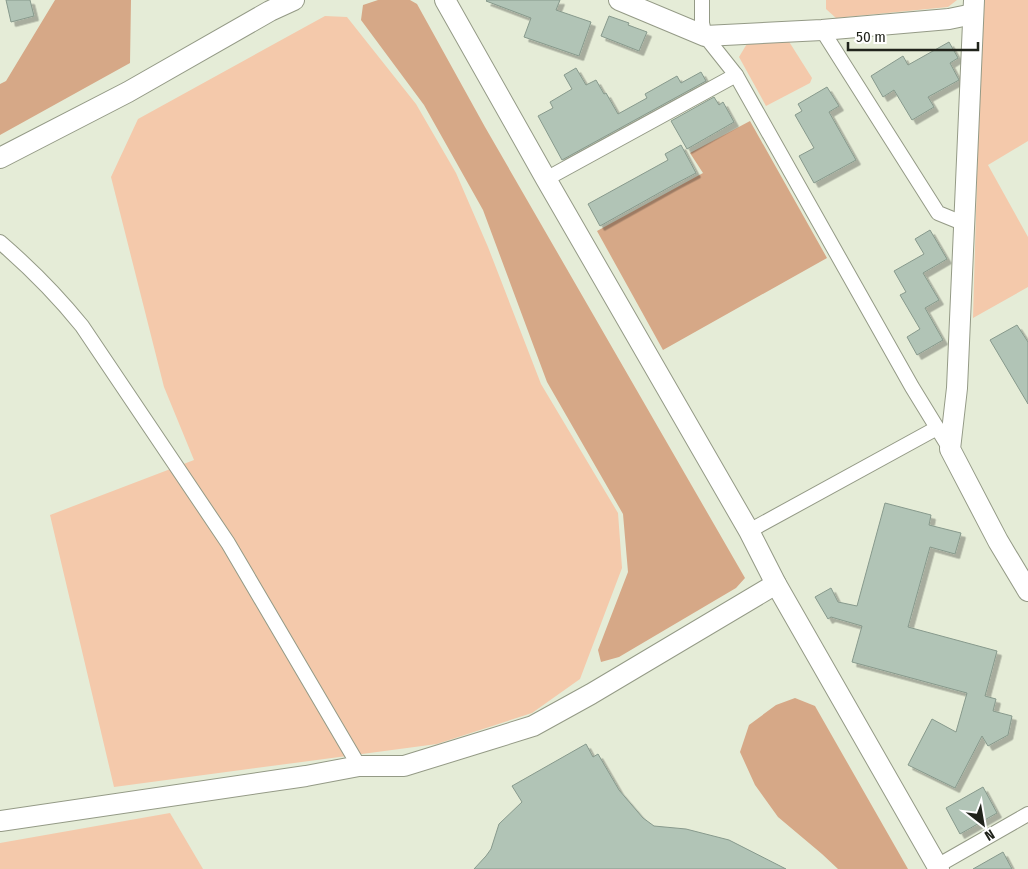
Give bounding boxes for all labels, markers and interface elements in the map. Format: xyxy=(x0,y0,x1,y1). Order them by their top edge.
scale bar xyxy=(848,20,978,52)
text: 50 m xyxy=(856,28,886,46)
north arrow xyxy=(958,799,1008,849)
text: N xyxy=(981,825,997,844)

